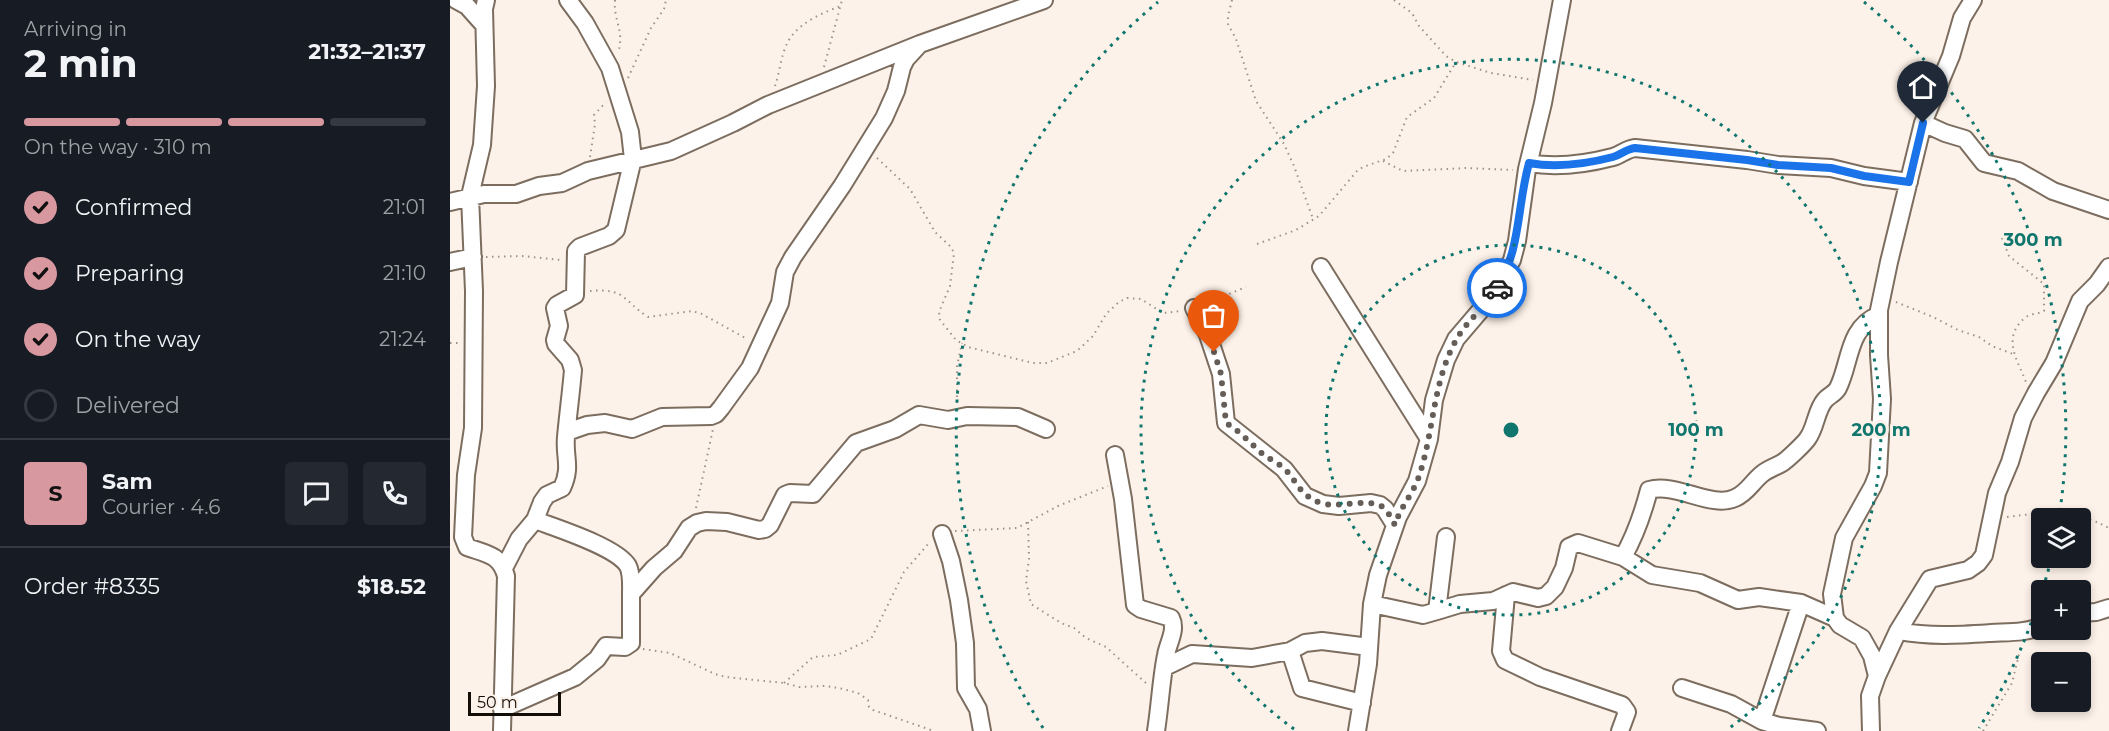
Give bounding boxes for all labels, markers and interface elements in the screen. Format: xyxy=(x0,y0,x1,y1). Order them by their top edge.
text: Arriving in xyxy=(24,17,127,41)
text: 21:32–21:37 xyxy=(308,38,426,65)
text: 2 min xyxy=(24,39,138,87)
pin xyxy=(1897,61,1948,123)
icon: home xyxy=(1906,70,1939,103)
text: On the way · 310 m xyxy=(24,135,212,159)
icon: check xyxy=(24,191,57,224)
text: Confirmed xyxy=(75,194,192,221)
text: 21:01 xyxy=(383,195,426,219)
text: 300 m xyxy=(2002,229,2063,251)
icon: check xyxy=(24,257,57,290)
courier xyxy=(1467,258,1527,318)
text: Preparing xyxy=(75,260,184,287)
text: 21:10 xyxy=(383,261,426,285)
icon: car xyxy=(1481,272,1514,305)
pin xyxy=(1188,290,1239,352)
icon: bag xyxy=(1197,299,1230,332)
icon: check xyxy=(24,323,57,356)
text: On the way xyxy=(75,326,200,353)
text: 21:24 xyxy=(379,327,426,351)
text: Delivered xyxy=(75,392,180,419)
text: 100 m xyxy=(1668,419,1724,441)
text: 200 m xyxy=(1851,419,1911,441)
centre of rings xyxy=(1501,420,1521,440)
button: chat xyxy=(285,462,348,525)
button: phone xyxy=(363,462,426,525)
text: Sam xyxy=(102,468,153,495)
text: S xyxy=(48,480,63,507)
text: Courier · 4.6 xyxy=(102,495,220,519)
map controls xyxy=(2031,508,2091,712)
button: layers xyxy=(2031,508,2091,568)
text: Order #8335 xyxy=(24,573,160,600)
text: $18.52 xyxy=(357,573,426,600)
button: + xyxy=(2031,580,2091,640)
button: − xyxy=(2031,652,2091,712)
scale bar xyxy=(468,689,561,716)
text: 50 m xyxy=(477,693,518,712)

